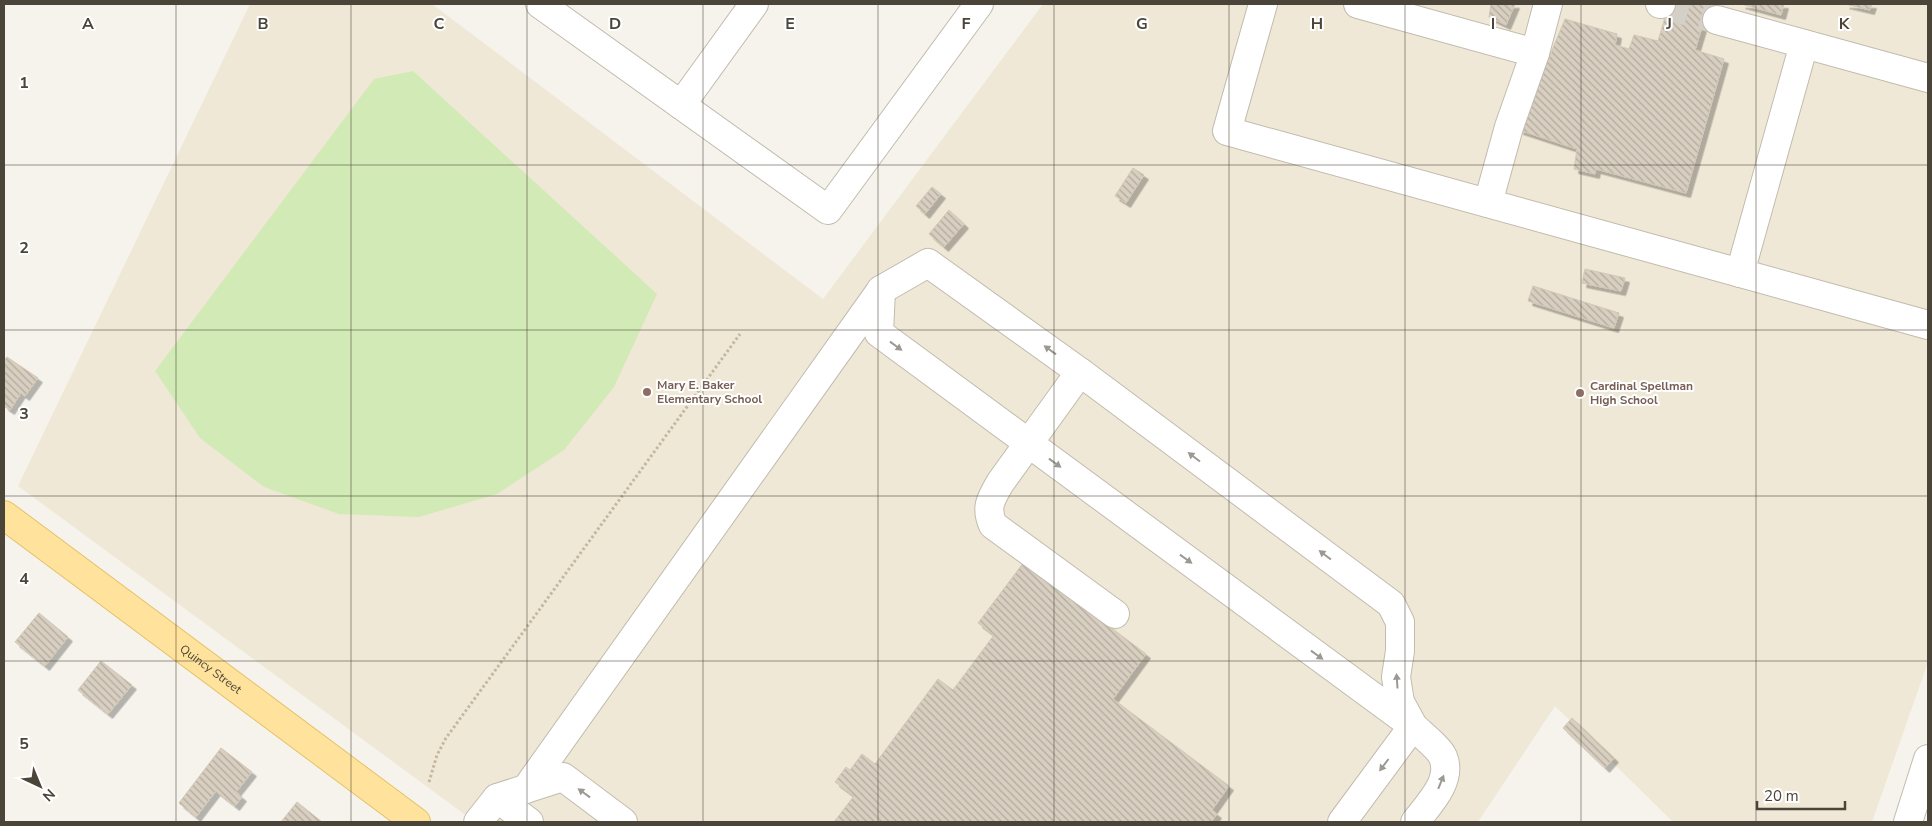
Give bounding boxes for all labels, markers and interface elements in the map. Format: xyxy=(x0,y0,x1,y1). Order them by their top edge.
text: A xyxy=(82,13,94,35)
text: B xyxy=(257,13,269,35)
text: C xyxy=(434,13,445,35)
text: D xyxy=(609,13,621,35)
text: E xyxy=(785,13,795,35)
text: F xyxy=(962,13,971,35)
text: G xyxy=(1136,13,1148,35)
text: H xyxy=(1311,13,1323,35)
text: I xyxy=(1491,13,1495,35)
text: J xyxy=(1665,13,1672,35)
text: K xyxy=(1839,13,1851,35)
text: 1 xyxy=(19,72,29,94)
text: 2 xyxy=(19,237,29,259)
one-way arrow xyxy=(889,341,903,351)
one-way arrow xyxy=(1043,345,1057,355)
place label: Mary E. Baker Elementary School xyxy=(657,377,762,407)
place label: Cardinal Spellman High School xyxy=(1590,378,1693,408)
marker: Mary E. Baker Elementary School xyxy=(641,386,653,398)
marker: Cardinal Spellman High School xyxy=(1574,387,1586,399)
text: 3 xyxy=(19,403,29,425)
one-way arrow xyxy=(1188,452,1201,463)
one-way arrow xyxy=(1048,458,1062,468)
one-way arrow xyxy=(1319,549,1332,560)
one-way arrow xyxy=(1179,554,1193,564)
text: 4 xyxy=(19,568,29,590)
street label: Quincy Street xyxy=(177,641,246,698)
one-way arrow xyxy=(1310,650,1323,661)
one-way arrow xyxy=(1393,673,1401,689)
text: 5 xyxy=(19,733,29,755)
one-way arrow xyxy=(1379,758,1390,771)
north arrow xyxy=(15,761,65,811)
one-way arrow xyxy=(1438,775,1446,789)
scale bar xyxy=(1757,778,1844,810)
text: N xyxy=(38,785,59,805)
text: 20 m xyxy=(1764,786,1799,806)
one-way arrow xyxy=(577,788,591,798)

